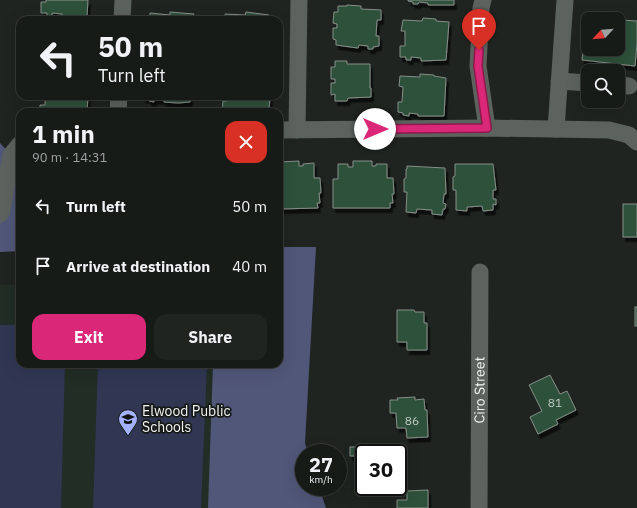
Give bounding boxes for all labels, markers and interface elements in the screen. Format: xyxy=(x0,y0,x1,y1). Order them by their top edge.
pin xyxy=(462,9,496,50)
north arrow xyxy=(581,12,625,56)
map controls xyxy=(581,12,625,108)
icon: arrive xyxy=(468,15,490,37)
text: 50 m xyxy=(98,28,163,65)
icon: left xyxy=(32,32,84,84)
text: Turn left xyxy=(98,64,166,87)
button: search xyxy=(581,64,625,108)
position arrow xyxy=(354,108,396,150)
text: 1 min xyxy=(32,118,95,150)
button: close xyxy=(225,121,267,163)
text: 90 m · 14:31 xyxy=(32,149,107,166)
icon: left xyxy=(32,195,54,217)
text: Turn left xyxy=(66,197,126,216)
text: 50 m xyxy=(232,197,267,216)
icon: arrive xyxy=(32,255,54,277)
text: Arrive at destination xyxy=(66,257,210,276)
text: 40 m xyxy=(232,257,267,276)
button: Exit xyxy=(32,314,146,360)
button: Share xyxy=(154,314,267,360)
street label: Ciro Street xyxy=(470,356,489,423)
house number: 81 xyxy=(548,395,562,410)
place label: Elwood Public Schools xyxy=(142,402,231,436)
school or university icon: Elwood Public Schools xyxy=(117,408,139,436)
house number: 86 xyxy=(405,413,419,428)
speed limit sign: 30 xyxy=(355,444,407,496)
text: 27 xyxy=(309,451,333,478)
text: km/h xyxy=(309,473,333,486)

